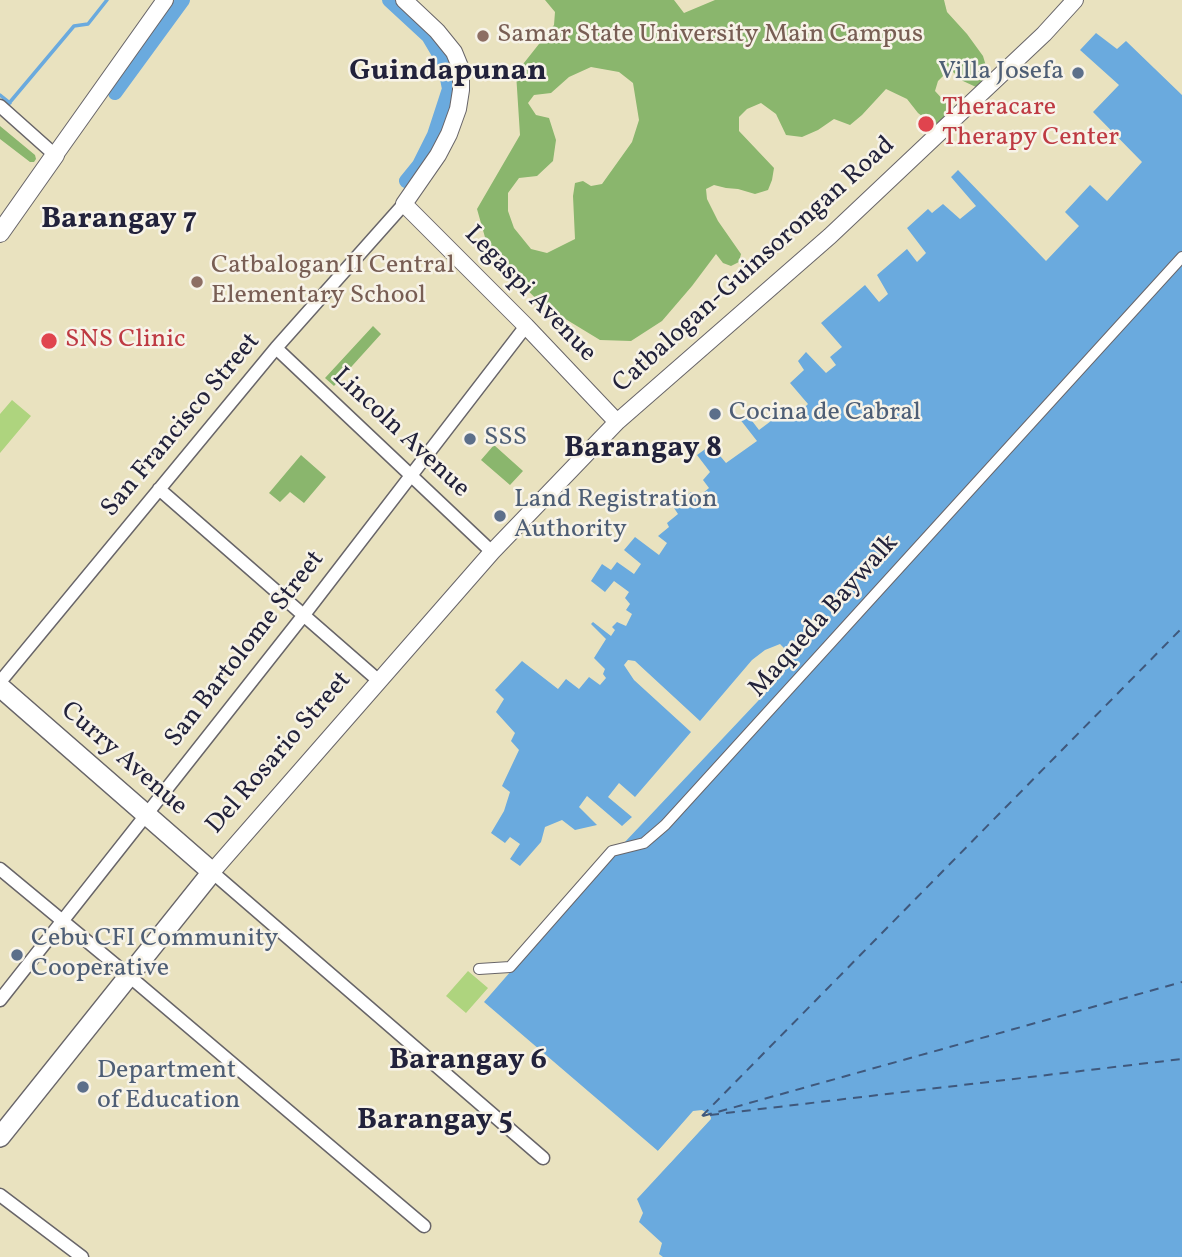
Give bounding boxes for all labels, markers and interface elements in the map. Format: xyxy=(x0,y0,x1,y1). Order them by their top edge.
place label: Samar State University Main Campus xyxy=(497,20,923,52)
marker: Samar State University Main Campus xyxy=(475,28,491,44)
district label: Guindapunan xyxy=(349,55,547,91)
place label: Villa Josefa xyxy=(938,57,1064,89)
marker: Villa Josefa xyxy=(1070,65,1086,81)
place label: Theracare Therapy Center xyxy=(942,93,1119,154)
marker: Theracare Therapy Center xyxy=(916,114,936,134)
street label: Catbalogan-Guinsorongan Road xyxy=(608,131,902,401)
district label: Barangay 7 xyxy=(41,203,197,239)
street label: Legaspi Avenue xyxy=(456,220,602,370)
place label: Catbalogan II Central Elementary School xyxy=(211,251,455,312)
marker: Catbalogan II Central Elementary School xyxy=(189,274,205,290)
place label: SNS Clinic xyxy=(65,325,186,357)
street label: San Francisco Street xyxy=(96,328,268,524)
marker: SNS Clinic xyxy=(39,331,59,351)
street label: Lincoln Avenue xyxy=(325,362,475,506)
place label: Cocina de Cabral xyxy=(729,398,921,430)
marker: Cocina de Cabral xyxy=(707,406,723,422)
place label: SSS xyxy=(484,423,527,455)
marker: SSS xyxy=(462,431,478,447)
district label: Barangay 8 xyxy=(564,432,722,468)
place label: Land Registration Authority xyxy=(514,485,718,546)
marker: Land Registration Authority xyxy=(492,508,508,524)
street label: Maqueda Baywalk xyxy=(744,529,906,705)
street label: San Bartolome Street xyxy=(160,546,332,754)
street label: Del Rosario Street xyxy=(201,666,359,842)
street label: Curry Avenue xyxy=(53,696,193,824)
place label: Cebu CFI Community Cooperative xyxy=(31,924,278,986)
marker: Cebu CFI Community Cooperative xyxy=(9,947,25,963)
district label: Barangay 6 xyxy=(389,1044,547,1080)
place label: Department of Education xyxy=(97,1056,240,1118)
marker: Department of Education xyxy=(75,1079,91,1095)
district label: Barangay 5 xyxy=(357,1104,513,1140)

